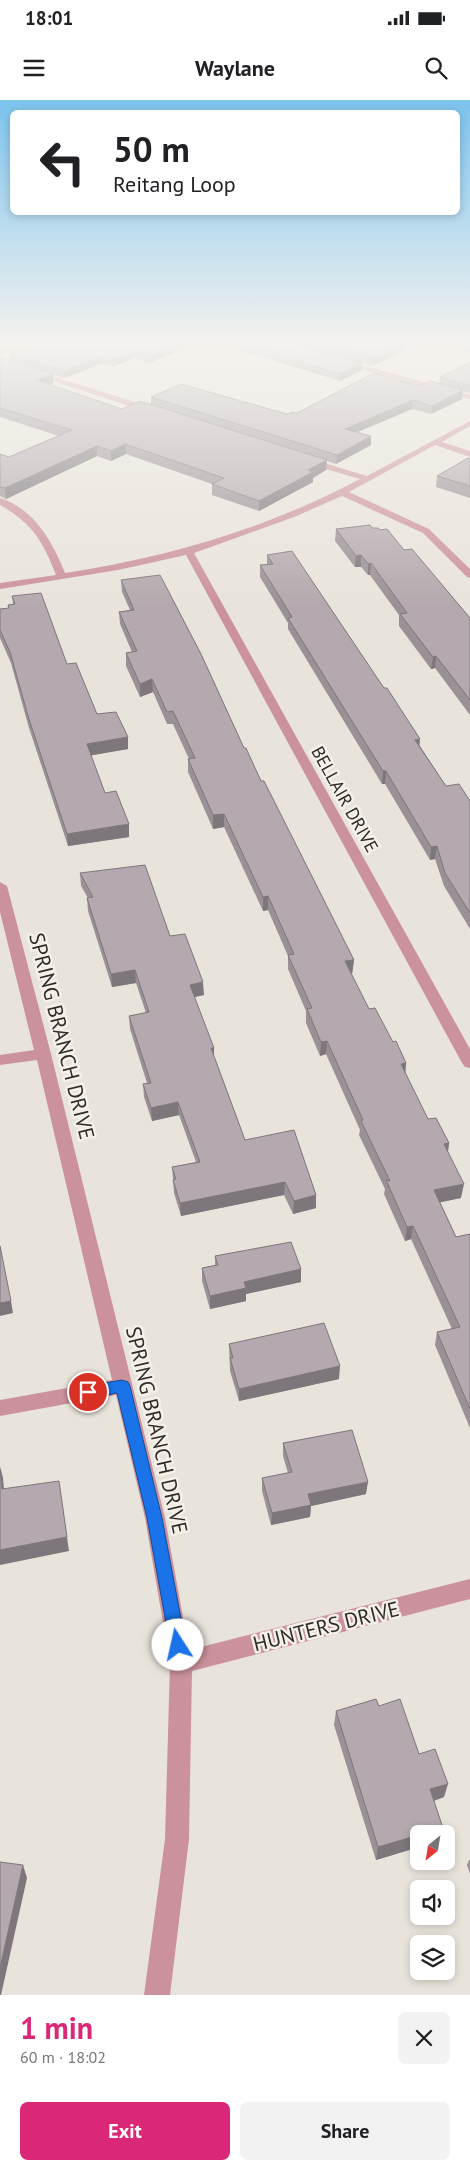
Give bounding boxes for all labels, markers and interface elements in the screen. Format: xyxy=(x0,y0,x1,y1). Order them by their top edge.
text: 18:01 xyxy=(25,6,73,30)
icon: menu xyxy=(20,54,48,82)
text: Waylane xyxy=(195,54,275,82)
icon: search xyxy=(422,54,450,82)
text: 50 m xyxy=(113,126,190,172)
icon: left xyxy=(30,130,95,195)
text: Reitang Loop xyxy=(113,170,236,198)
street label: BELLAIR DRIVE xyxy=(306,742,384,856)
street label: SPRING BRANCH DRIVE xyxy=(23,930,101,1142)
street label: SPRING BRANCH DRIVE xyxy=(120,1324,194,1536)
pin xyxy=(67,1371,109,1413)
icon: arrive xyxy=(74,1378,102,1406)
street label: HUNTERS DRIVE xyxy=(250,1595,402,1657)
position arrow xyxy=(151,1618,203,1670)
north arrow xyxy=(410,1825,455,1870)
map controls xyxy=(410,1825,455,1980)
button: sound xyxy=(410,1880,455,1925)
button: layers xyxy=(410,1935,455,1980)
text: 1 min xyxy=(20,2008,93,2047)
button: close xyxy=(398,2012,450,2064)
text: 60 m · 18:02 xyxy=(20,2047,106,2067)
button: Exit xyxy=(20,2102,230,2160)
button: Share xyxy=(240,2102,450,2160)

